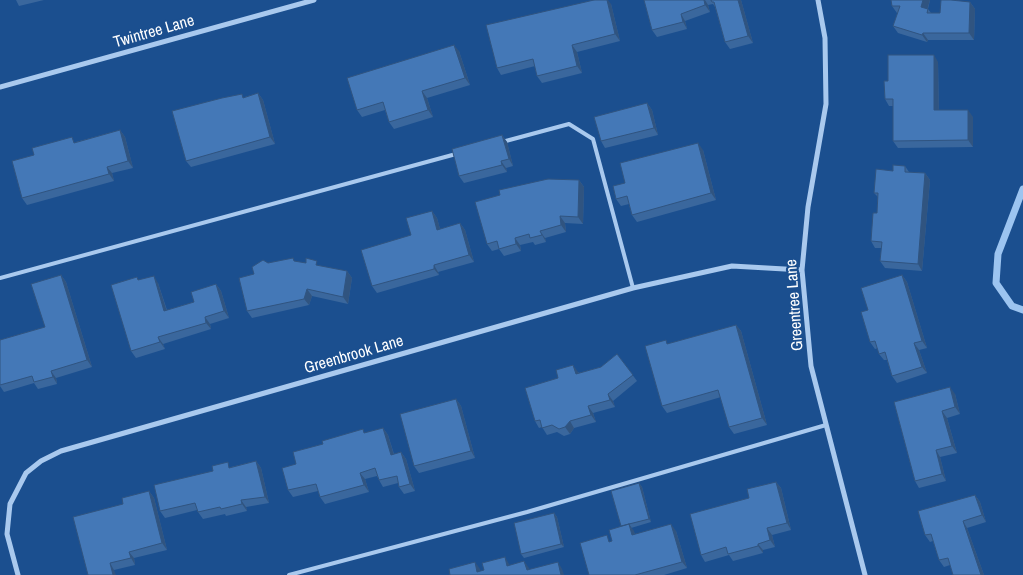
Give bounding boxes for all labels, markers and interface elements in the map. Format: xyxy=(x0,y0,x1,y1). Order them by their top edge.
street label: Twintree Lane xyxy=(111,11,197,53)
street label: Greentree Lane xyxy=(782,258,808,352)
street label: Greenbrook Lane xyxy=(302,332,406,378)

